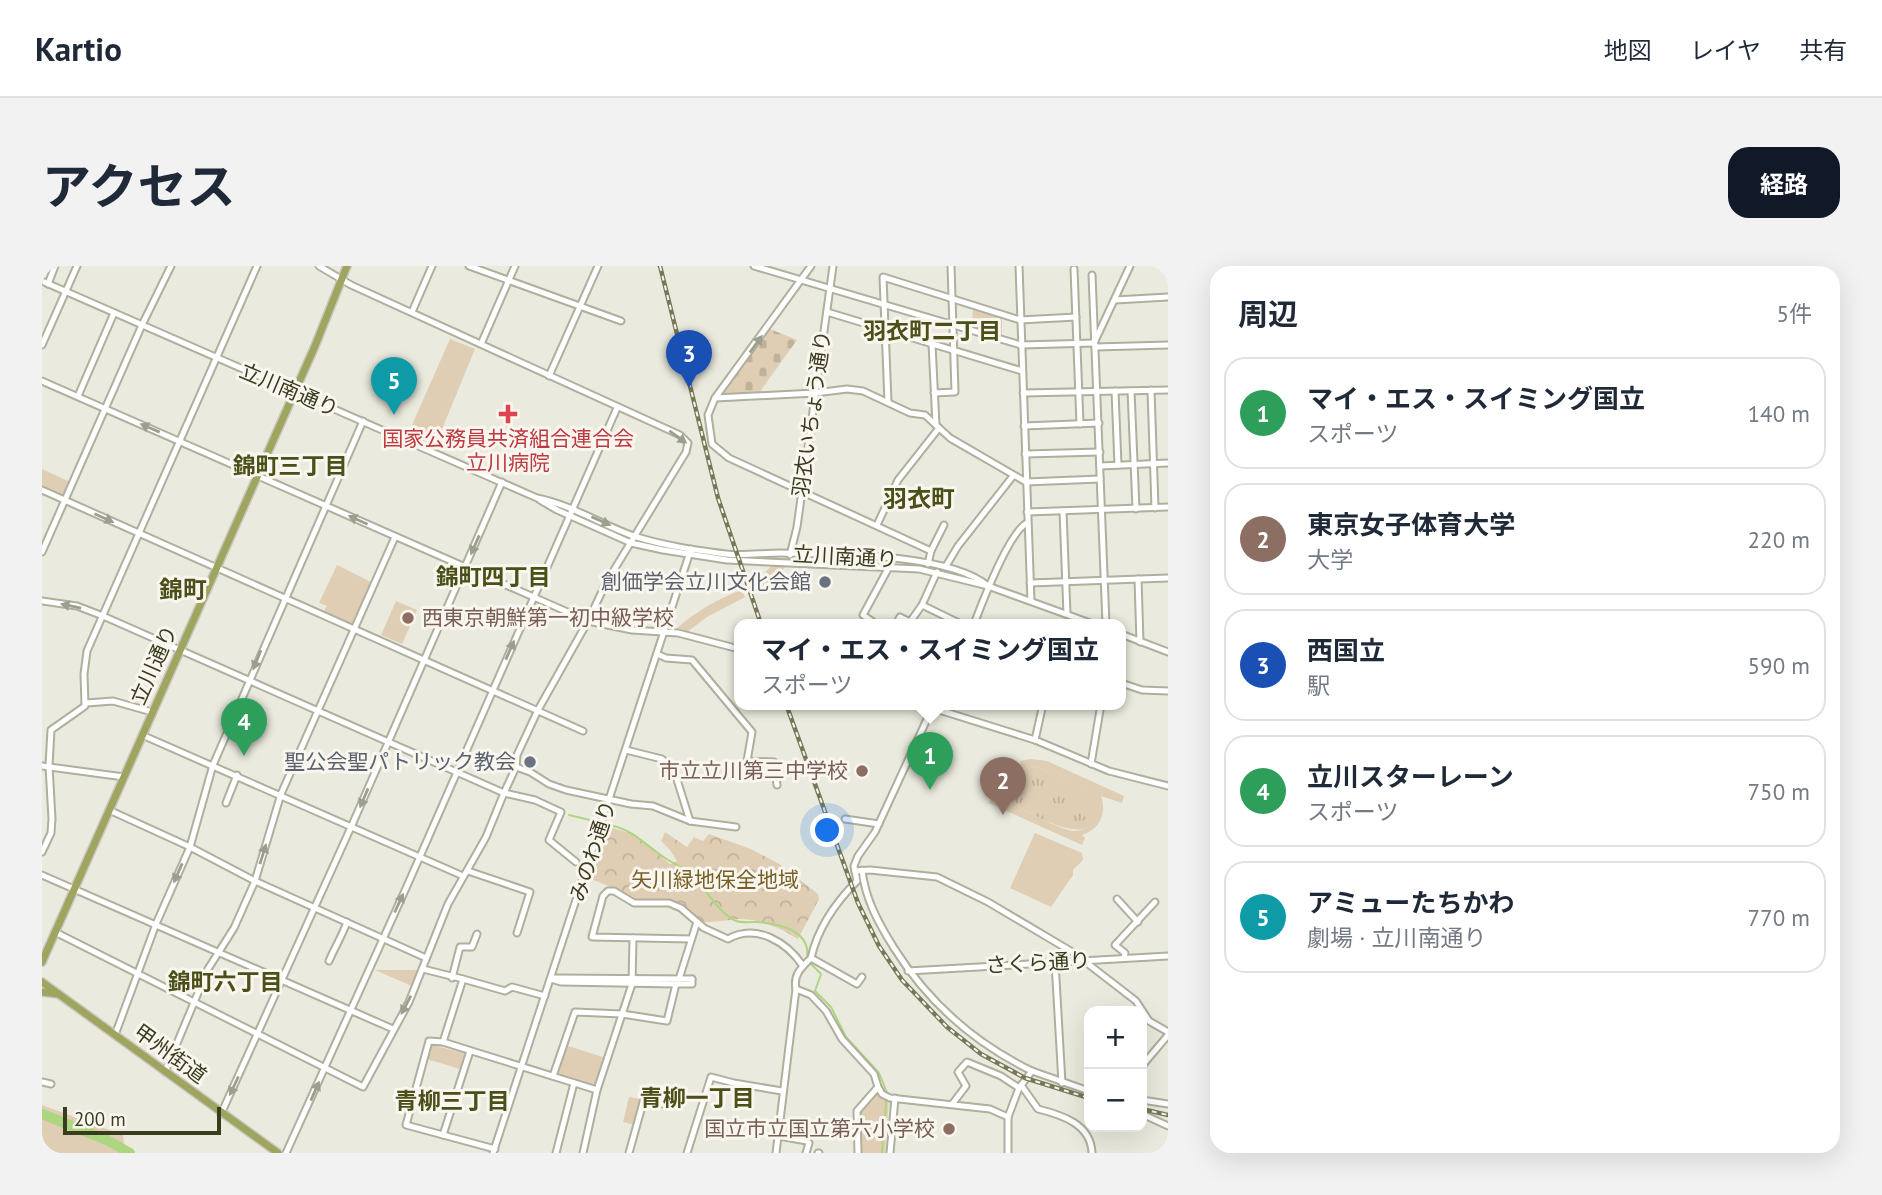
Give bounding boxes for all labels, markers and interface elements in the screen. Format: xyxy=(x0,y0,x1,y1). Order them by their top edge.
text: Kartio xyxy=(35,27,122,70)
text: 地図 xyxy=(1604,35,1652,66)
text: レイヤ xyxy=(1690,35,1761,66)
text: 共有 xyxy=(1799,35,1847,66)
button: 経路 xyxy=(1728,147,1840,218)
text: アクセス xyxy=(42,154,236,218)
text: 周辺 xyxy=(1238,294,1298,333)
text: 5件 xyxy=(1776,299,1812,328)
district label: 羽衣町二丁目 xyxy=(863,316,1001,345)
street label: 羽衣いちょう通り xyxy=(786,329,837,499)
pin: 3 xyxy=(666,330,712,388)
one-way arrow xyxy=(749,335,763,353)
street label: 立川南通り xyxy=(236,357,343,422)
pin: 5 xyxy=(371,357,417,415)
text: マイ・エス・スイミング国立 xyxy=(1307,382,1645,415)
text: 1 xyxy=(1256,399,1270,428)
text: 140 m xyxy=(1748,399,1810,428)
marker: 国家公務員共済組合連合会 立川病院 xyxy=(498,404,518,424)
text: スポーツ xyxy=(1307,419,1399,448)
one-way arrow xyxy=(140,422,160,434)
place label: 国家公務員共済組合連合会 立川病院 xyxy=(382,425,634,476)
one-way arrow xyxy=(668,430,688,443)
district label: 錦町三丁目 xyxy=(233,451,348,480)
district label: 羽衣町 xyxy=(883,483,955,514)
text: 東京女子体育大学 xyxy=(1307,508,1515,541)
one-way arrow xyxy=(94,513,115,524)
one-way arrow xyxy=(347,514,368,525)
one-way arrow xyxy=(591,515,611,527)
text: 2 xyxy=(1256,525,1270,554)
text: 220 m xyxy=(1748,525,1810,554)
one-way arrow xyxy=(469,535,481,555)
street label: 立川南通り xyxy=(792,540,898,573)
text: 大学 xyxy=(1307,545,1353,574)
district label: 錦町四丁目 xyxy=(436,562,551,591)
place label: 創価学会立川文化会館 xyxy=(601,568,811,595)
district label: 錦町 xyxy=(159,574,207,605)
marker: 創価学会立川文化会館 xyxy=(817,574,833,590)
one-way arrow xyxy=(60,600,82,611)
place label: 西東京朝鮮第一初中級学校 xyxy=(422,604,674,631)
marker: 西東京朝鮮第一初中級学校 xyxy=(400,610,416,626)
popup xyxy=(734,619,1126,710)
street label: 立川通り xyxy=(124,621,183,709)
text: マイ・エス・スイミング国立 xyxy=(761,633,1099,666)
text: 西国立 xyxy=(1307,634,1385,667)
one-way arrow xyxy=(504,640,516,660)
one-way arrow xyxy=(252,650,263,671)
text: 3 xyxy=(1256,651,1270,680)
text: 590 m xyxy=(1748,651,1810,680)
text: スポーツ xyxy=(761,670,853,699)
text: 駅 xyxy=(1307,671,1330,700)
pin: 4 xyxy=(221,698,267,756)
pin: 1 xyxy=(907,732,953,790)
place label: 聖公会聖パトリック教会 xyxy=(284,748,516,775)
marker: 聖公会聖パトリック教会 xyxy=(522,754,538,770)
place label: 市立立川第三中学校 xyxy=(659,757,848,784)
pin: 2 xyxy=(980,757,1026,815)
text: 立川スターレーン xyxy=(1307,760,1514,793)
marker: 市立立川第三中学校 xyxy=(854,763,870,779)
text: 4 xyxy=(1256,777,1270,806)
text: 750 m xyxy=(1748,777,1810,806)
one-way arrow xyxy=(358,788,370,808)
street label: みのわ通り xyxy=(563,797,622,905)
text: スポーツ xyxy=(1307,797,1399,826)
your location xyxy=(810,813,844,847)
one-way arrow xyxy=(258,843,268,864)
one-way arrow xyxy=(172,863,184,883)
park label: 矢川緑地保全地域 xyxy=(631,866,799,893)
text: アミューたちかわ xyxy=(1307,886,1514,919)
one-way arrow xyxy=(393,893,405,913)
text: 5 xyxy=(1256,903,1270,932)
text: 770 m xyxy=(1748,903,1810,932)
text: 劇場 · 立川南通り xyxy=(1307,923,1486,952)
street label: さくら通り xyxy=(985,946,1091,979)
district label: 錦町六丁目 xyxy=(168,967,283,996)
one-way arrow xyxy=(400,995,412,1015)
map controls xyxy=(1084,1006,1147,1132)
button: + xyxy=(1084,1006,1147,1069)
street label: 甲州街道 xyxy=(128,1018,212,1089)
button: − xyxy=(1084,1069,1147,1132)
one-way arrow xyxy=(228,1076,240,1096)
one-way arrow xyxy=(309,1081,321,1101)
district label: 青柳一丁目 xyxy=(640,1083,755,1112)
district label: 青柳三丁目 xyxy=(395,1086,510,1115)
scale bar xyxy=(63,1104,220,1136)
text: 200 m xyxy=(74,1107,126,1131)
place label: 国立市立国立第六小学校 xyxy=(704,1115,935,1142)
marker: 国立市立国立第六小学校 xyxy=(941,1121,957,1137)

